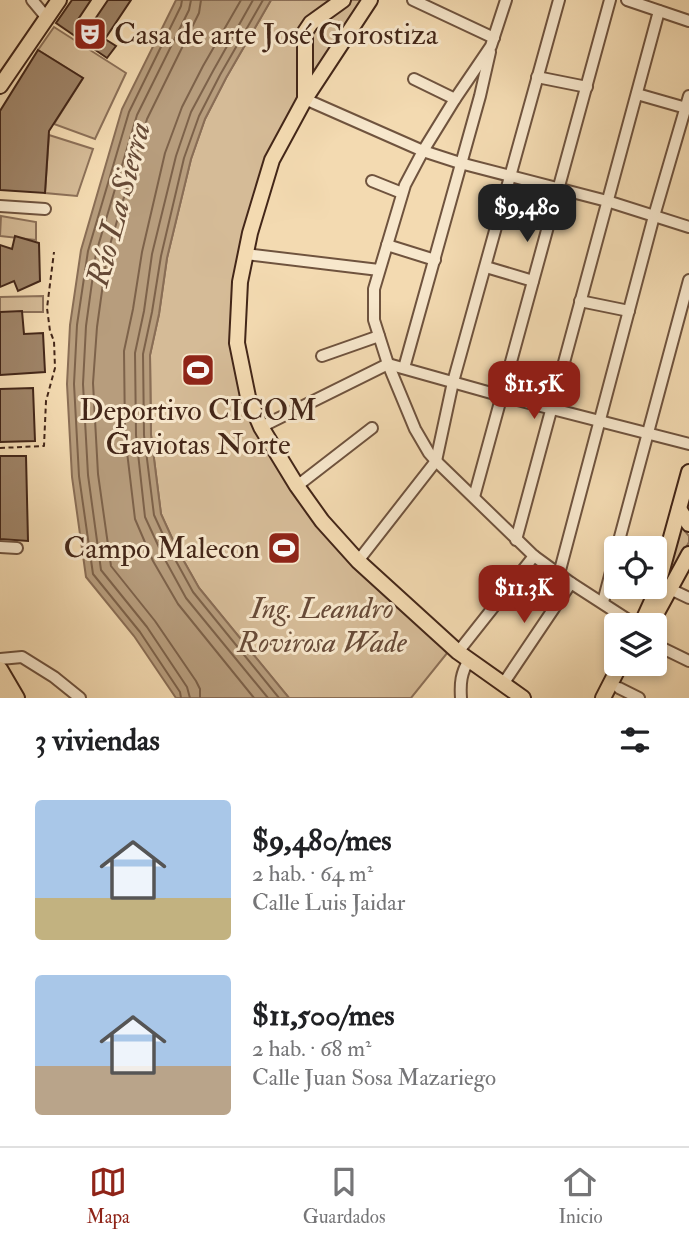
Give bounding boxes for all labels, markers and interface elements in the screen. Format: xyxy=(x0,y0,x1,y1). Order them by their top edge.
theatre icon: Casa de arte José Gorostiza xyxy=(71,15,109,53)
place label: Casa de arte José Gorostiza xyxy=(114,16,439,53)
water label: Río La Sierra xyxy=(78,118,160,292)
pin: $9,480 xyxy=(470,184,584,244)
text: $9,480 xyxy=(494,192,560,221)
sports icon: Deportivo CICOM Gaviotas Norte xyxy=(179,351,217,389)
pin: $11.5K xyxy=(477,362,591,421)
text: $11.5K xyxy=(504,369,564,398)
place label: Deportivo CICOM Gaviotas Norte xyxy=(79,392,317,463)
sports icon: Campo Malecon xyxy=(265,529,303,567)
place label: Campo Malecon xyxy=(64,530,260,567)
map controls xyxy=(604,536,667,676)
button: locate xyxy=(604,536,667,599)
pin: $11.3K xyxy=(467,566,581,625)
text: $11.3K xyxy=(495,573,553,602)
park label: Ing. Leandro Rovirosa Wade xyxy=(236,590,408,661)
button: layers xyxy=(604,613,667,676)
icon: filters xyxy=(616,721,654,759)
text: 3 viviendas xyxy=(35,722,160,759)
text: $9,480/mes xyxy=(252,822,392,859)
icon: home xyxy=(91,828,175,912)
text: 2 hab. · 64 m² xyxy=(252,859,373,888)
text: Calle Luis Jaidar xyxy=(252,888,405,917)
text: $11,500/mes xyxy=(252,997,395,1034)
icon: home xyxy=(91,1003,175,1087)
text: 2 hab. · 68 m² xyxy=(252,1034,372,1063)
text: Calle Juan Sosa Mazariego xyxy=(252,1063,496,1092)
tab: Mapa xyxy=(86,1163,130,1229)
tab: Guardados xyxy=(303,1163,386,1229)
tab: Inicio xyxy=(558,1163,603,1229)

